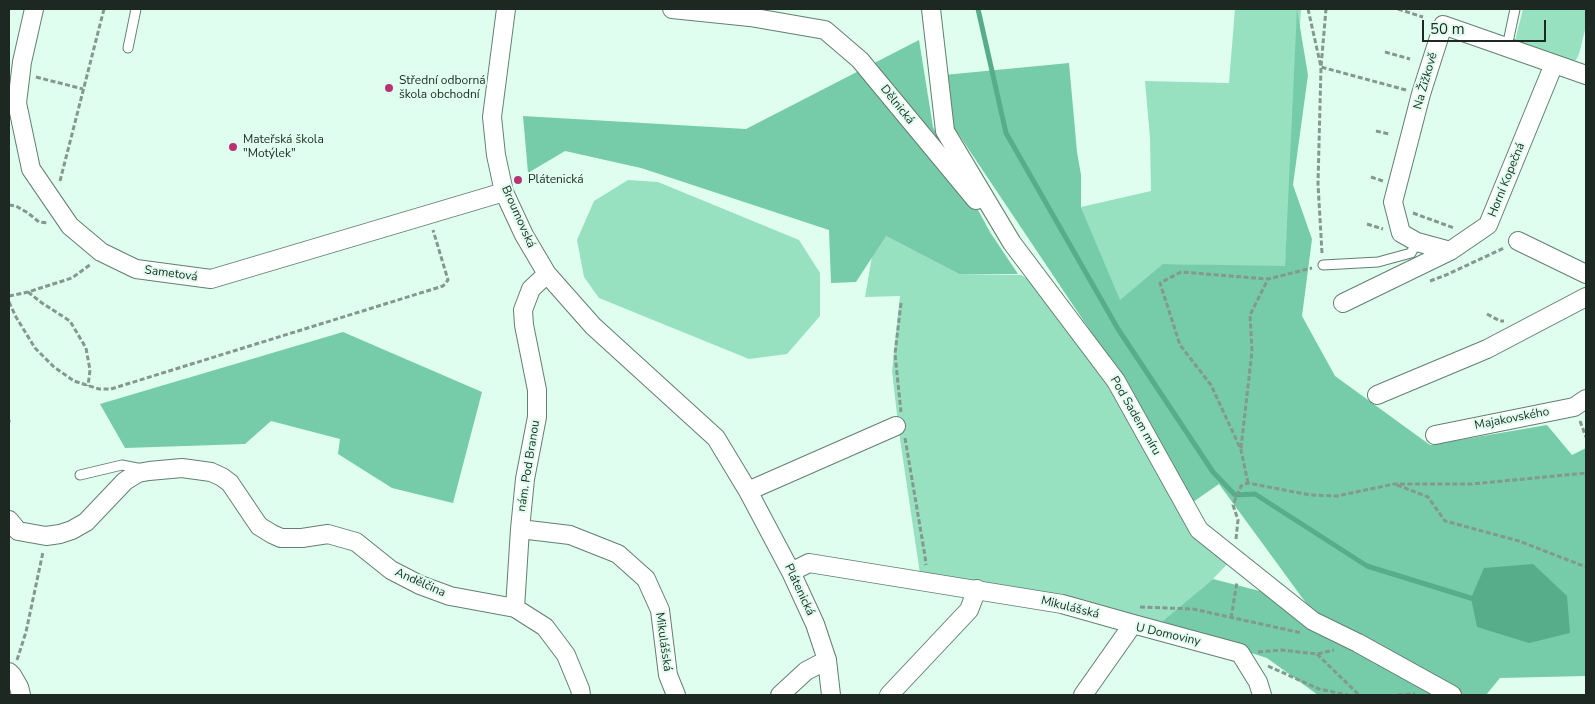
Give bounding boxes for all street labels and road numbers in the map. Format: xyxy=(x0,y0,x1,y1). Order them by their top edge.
street label: Na Žižkově xyxy=(1411,51,1441,111)
street label: Dělnická xyxy=(877,82,917,128)
street label: Horní Kopečná xyxy=(1486,141,1528,219)
street label: Broumovská xyxy=(498,184,538,250)
street label: Sametová xyxy=(143,263,199,285)
street label: Pod Sadem míru xyxy=(1107,374,1163,458)
street label: Majakovského xyxy=(1473,405,1551,433)
street label: nám. Pod Branou xyxy=(515,419,543,513)
street label: Plátenická xyxy=(781,562,817,618)
street label: Andělčina xyxy=(392,565,448,601)
street label: Mikulášská xyxy=(1039,594,1101,622)
street label: Mikulášská xyxy=(652,612,674,672)
street label: U Domoviny xyxy=(1134,621,1202,649)

